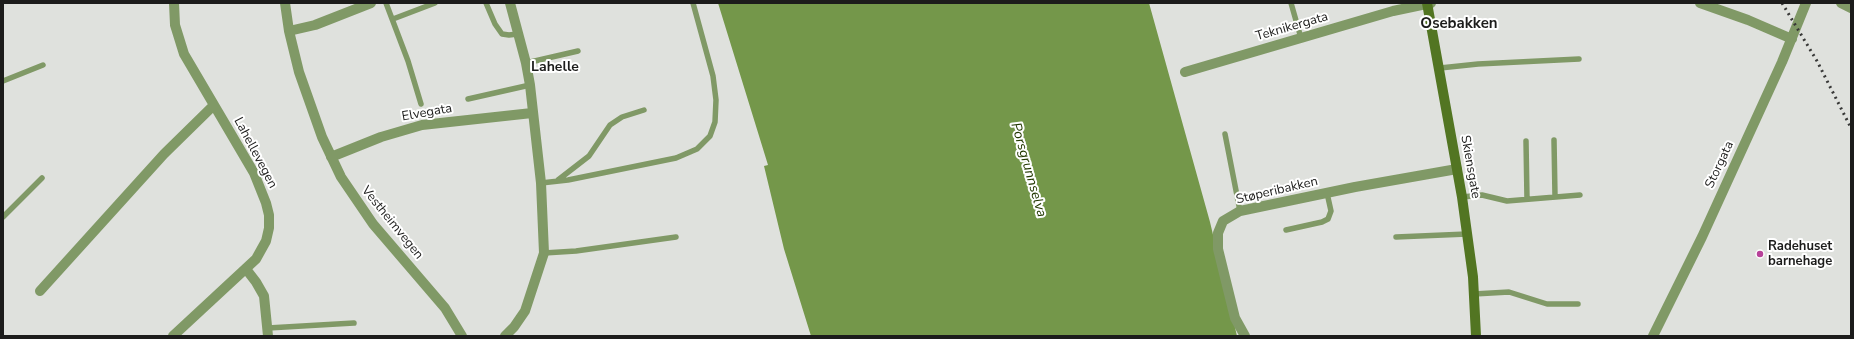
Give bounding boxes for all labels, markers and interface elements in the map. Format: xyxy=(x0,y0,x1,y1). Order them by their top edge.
street label: Teknikergata xyxy=(1254,9,1330,45)
district label: Osebakken xyxy=(1420,15,1498,33)
district label: Lahelle xyxy=(531,60,579,76)
street label: Elvegata xyxy=(401,101,453,125)
street label: Lahellevegen xyxy=(230,115,280,191)
water label: Porsgrunnselva xyxy=(1006,121,1050,219)
street label: Skiensgate xyxy=(1457,134,1483,200)
street label: Storgata xyxy=(1702,139,1738,191)
street label: Støperibakken xyxy=(1235,174,1319,208)
street label: Vestheimvegen xyxy=(358,183,426,263)
place label: Radehuset barnehage xyxy=(1768,239,1832,270)
marker: Radehuset barnehage xyxy=(1755,249,1765,259)

